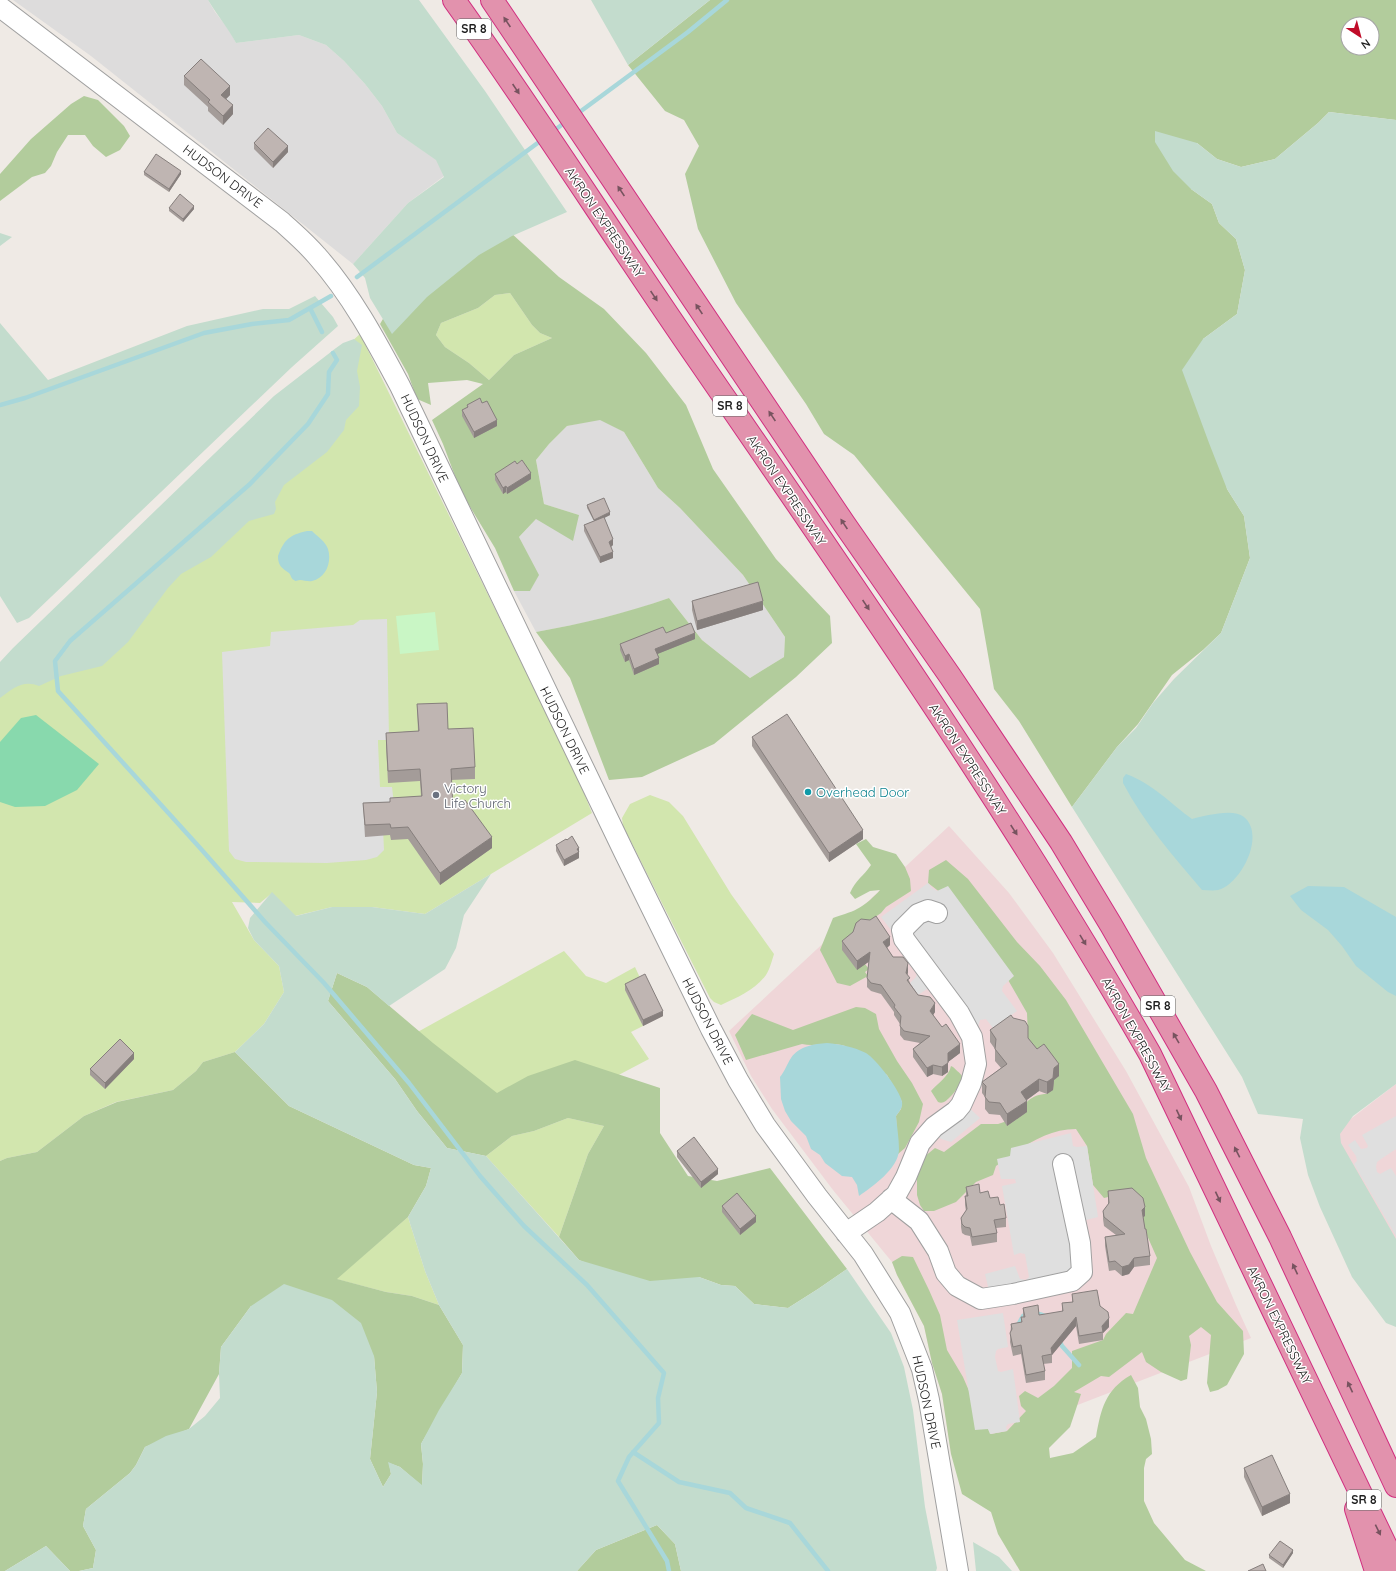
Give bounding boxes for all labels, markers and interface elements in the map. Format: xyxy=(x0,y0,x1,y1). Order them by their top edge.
one-way arrow xyxy=(503,16,511,27)
north arrow xyxy=(1340,16,1380,56)
road number: SR 8 xyxy=(457,19,491,39)
text: N xyxy=(1358,36,1373,52)
one-way arrow xyxy=(513,84,520,95)
street label: HUDSON DRIVE xyxy=(180,141,266,211)
street label: AKRON EXPRESSWAY xyxy=(562,164,648,281)
one-way arrow xyxy=(617,186,625,196)
one-way arrow xyxy=(651,290,658,301)
one-way arrow xyxy=(695,304,703,314)
street label: HUDSON DRIVE xyxy=(398,391,452,485)
road number: SR 8 xyxy=(713,396,747,416)
one-way arrow xyxy=(768,411,776,422)
street label: AKRON EXPRESSWAY xyxy=(744,432,830,549)
one-way arrow xyxy=(841,518,848,530)
one-way arrow xyxy=(862,600,870,610)
street label: HUDSON DRIVE xyxy=(537,684,593,776)
street label: AKRON EXPRESSWAY xyxy=(926,700,1010,818)
place label: Victory Life Church xyxy=(444,780,511,811)
place label: Overhead Door xyxy=(816,784,909,800)
marker: Overhead Door xyxy=(803,787,813,797)
marker: Victory Life Church xyxy=(431,790,441,800)
one-way arrow xyxy=(1010,825,1018,835)
one-way arrow xyxy=(1080,934,1087,946)
street label: AKRON EXPRESSWAY xyxy=(1099,974,1176,1096)
street label: HUDSON DRIVE xyxy=(679,975,737,1067)
road number: SR 8 xyxy=(1141,996,1175,1016)
one-way arrow xyxy=(1172,1032,1179,1044)
one-way arrow xyxy=(1176,1110,1182,1121)
one-way arrow xyxy=(1234,1147,1241,1158)
one-way arrow xyxy=(1215,1191,1221,1203)
street label: AKRON EXPRESSWAY xyxy=(1244,1263,1316,1388)
one-way arrow xyxy=(1292,1263,1298,1275)
street label: HUDSON DRIVE xyxy=(909,1354,945,1450)
one-way arrow xyxy=(1347,1381,1353,1392)
road number: SR 8 xyxy=(1347,1490,1381,1510)
one-way arrow xyxy=(1375,1525,1381,1536)

